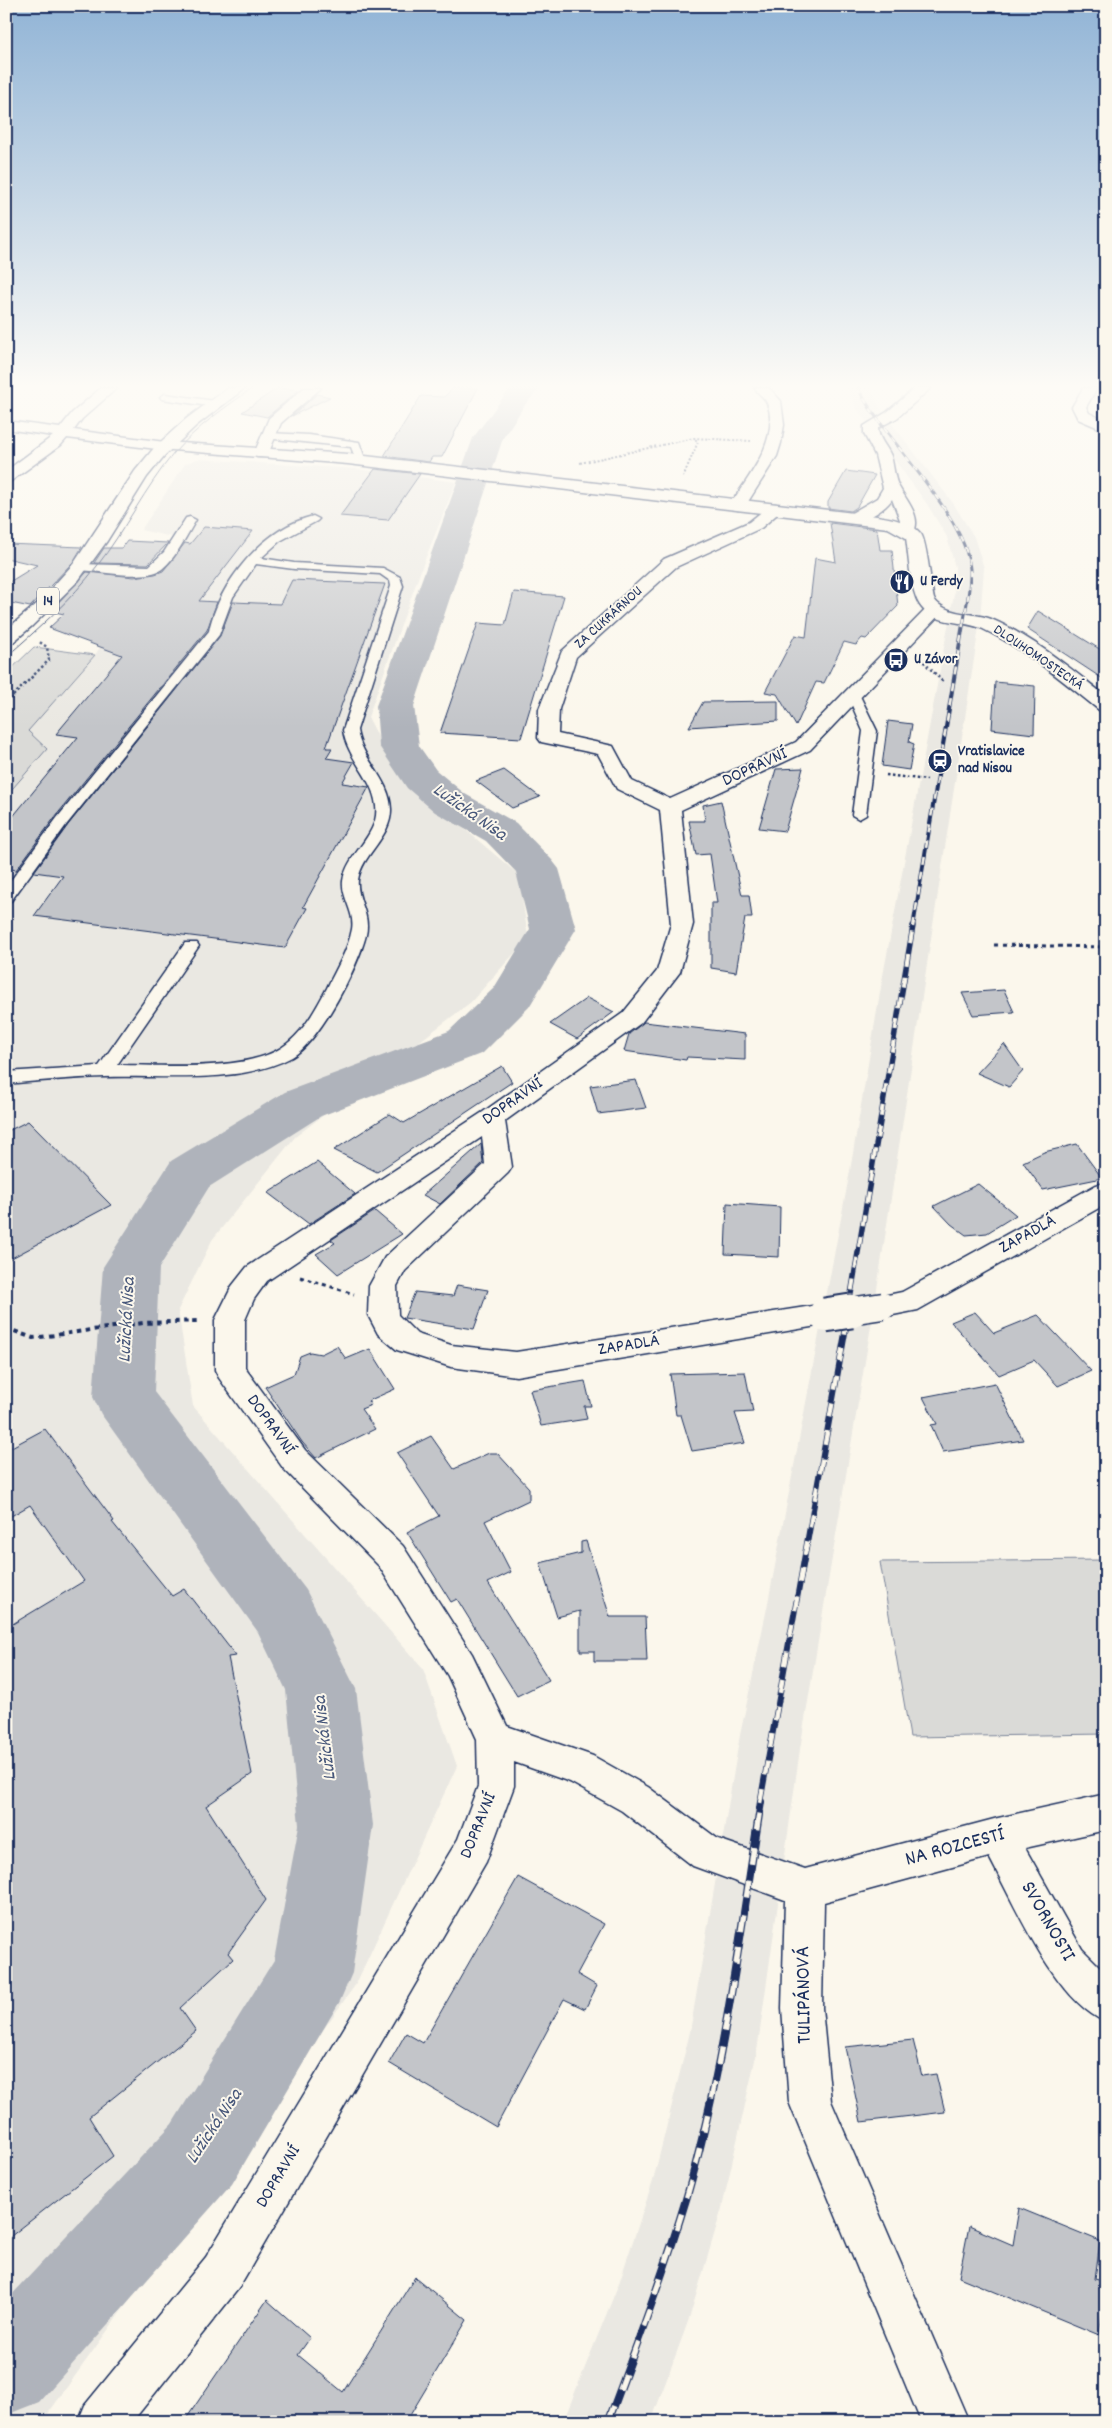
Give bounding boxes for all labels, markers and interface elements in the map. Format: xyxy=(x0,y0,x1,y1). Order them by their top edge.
restaurant icon: U Ferdy xyxy=(889,569,915,595)
place label: U Ferdy xyxy=(920,571,964,593)
street label: ZA CUKRÁRNOU xyxy=(570,581,648,655)
road number: 14 xyxy=(37,588,59,614)
street label: DLOUHOMOSTECKÁ xyxy=(988,620,1088,697)
bus stop icon: U Závor xyxy=(883,647,909,673)
place label: U Závor xyxy=(914,649,958,671)
place label: Vratislavice nad Nisou xyxy=(958,741,1025,780)
street label: DOPRAVNÍ xyxy=(718,742,792,794)
station icon: Vratislavice nad Nisou xyxy=(927,748,953,774)
water label: Lužická Nisa xyxy=(426,778,512,849)
street label: DOPRAVNÍ xyxy=(478,1071,549,1132)
street label: ZAPADLÁ xyxy=(995,1209,1061,1261)
water label: Lužická Nisa xyxy=(112,1276,144,1363)
street label: ZAPADLÁ xyxy=(597,1329,661,1363)
street label: DOPRAVNÍ xyxy=(240,1390,301,1461)
water label: Lužická Nisa xyxy=(307,1693,345,1782)
street label: DOPRAVNÍ xyxy=(454,1788,504,1863)
street label: NA ROZCESTÍ xyxy=(902,1820,1009,1876)
street label: SVORNOSTI xyxy=(1012,1876,1082,1968)
street label: TULIPÁNOVÁ xyxy=(789,1946,821,2044)
water label: Lužická Nisa xyxy=(180,2083,251,2170)
street label: DOPRAVNÍ xyxy=(251,2140,308,2213)

